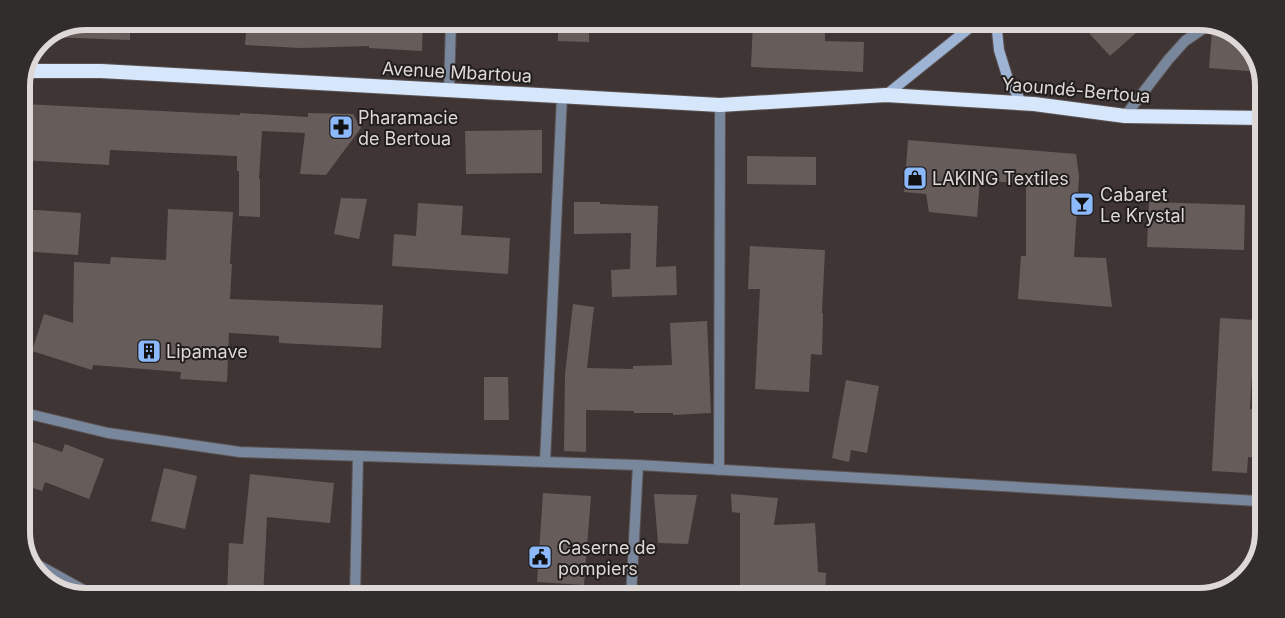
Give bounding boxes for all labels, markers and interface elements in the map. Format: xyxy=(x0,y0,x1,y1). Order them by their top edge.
street label: Avenue Mbartoua xyxy=(381,58,533,86)
street label: Yaoundé-Bertoua xyxy=(1001,73,1151,107)
place label: Pharamacie de Bertoua xyxy=(358,107,458,149)
pharmacy icon: Pharamacie de Bertoua xyxy=(328,114,354,140)
shop icon: LAKING Textiles xyxy=(902,165,928,191)
place label: LAKING Textiles xyxy=(932,168,1069,189)
place label: Cabaret Le Krystal xyxy=(1100,184,1185,226)
bar icon: Cabaret Le Krystal xyxy=(1069,191,1095,217)
building icon: Lipamave xyxy=(136,338,162,364)
place label: Lipamave xyxy=(166,341,248,362)
place label: Caserne de pompiers xyxy=(558,537,656,579)
public building icon: Caserne de pompiers xyxy=(527,544,553,570)

